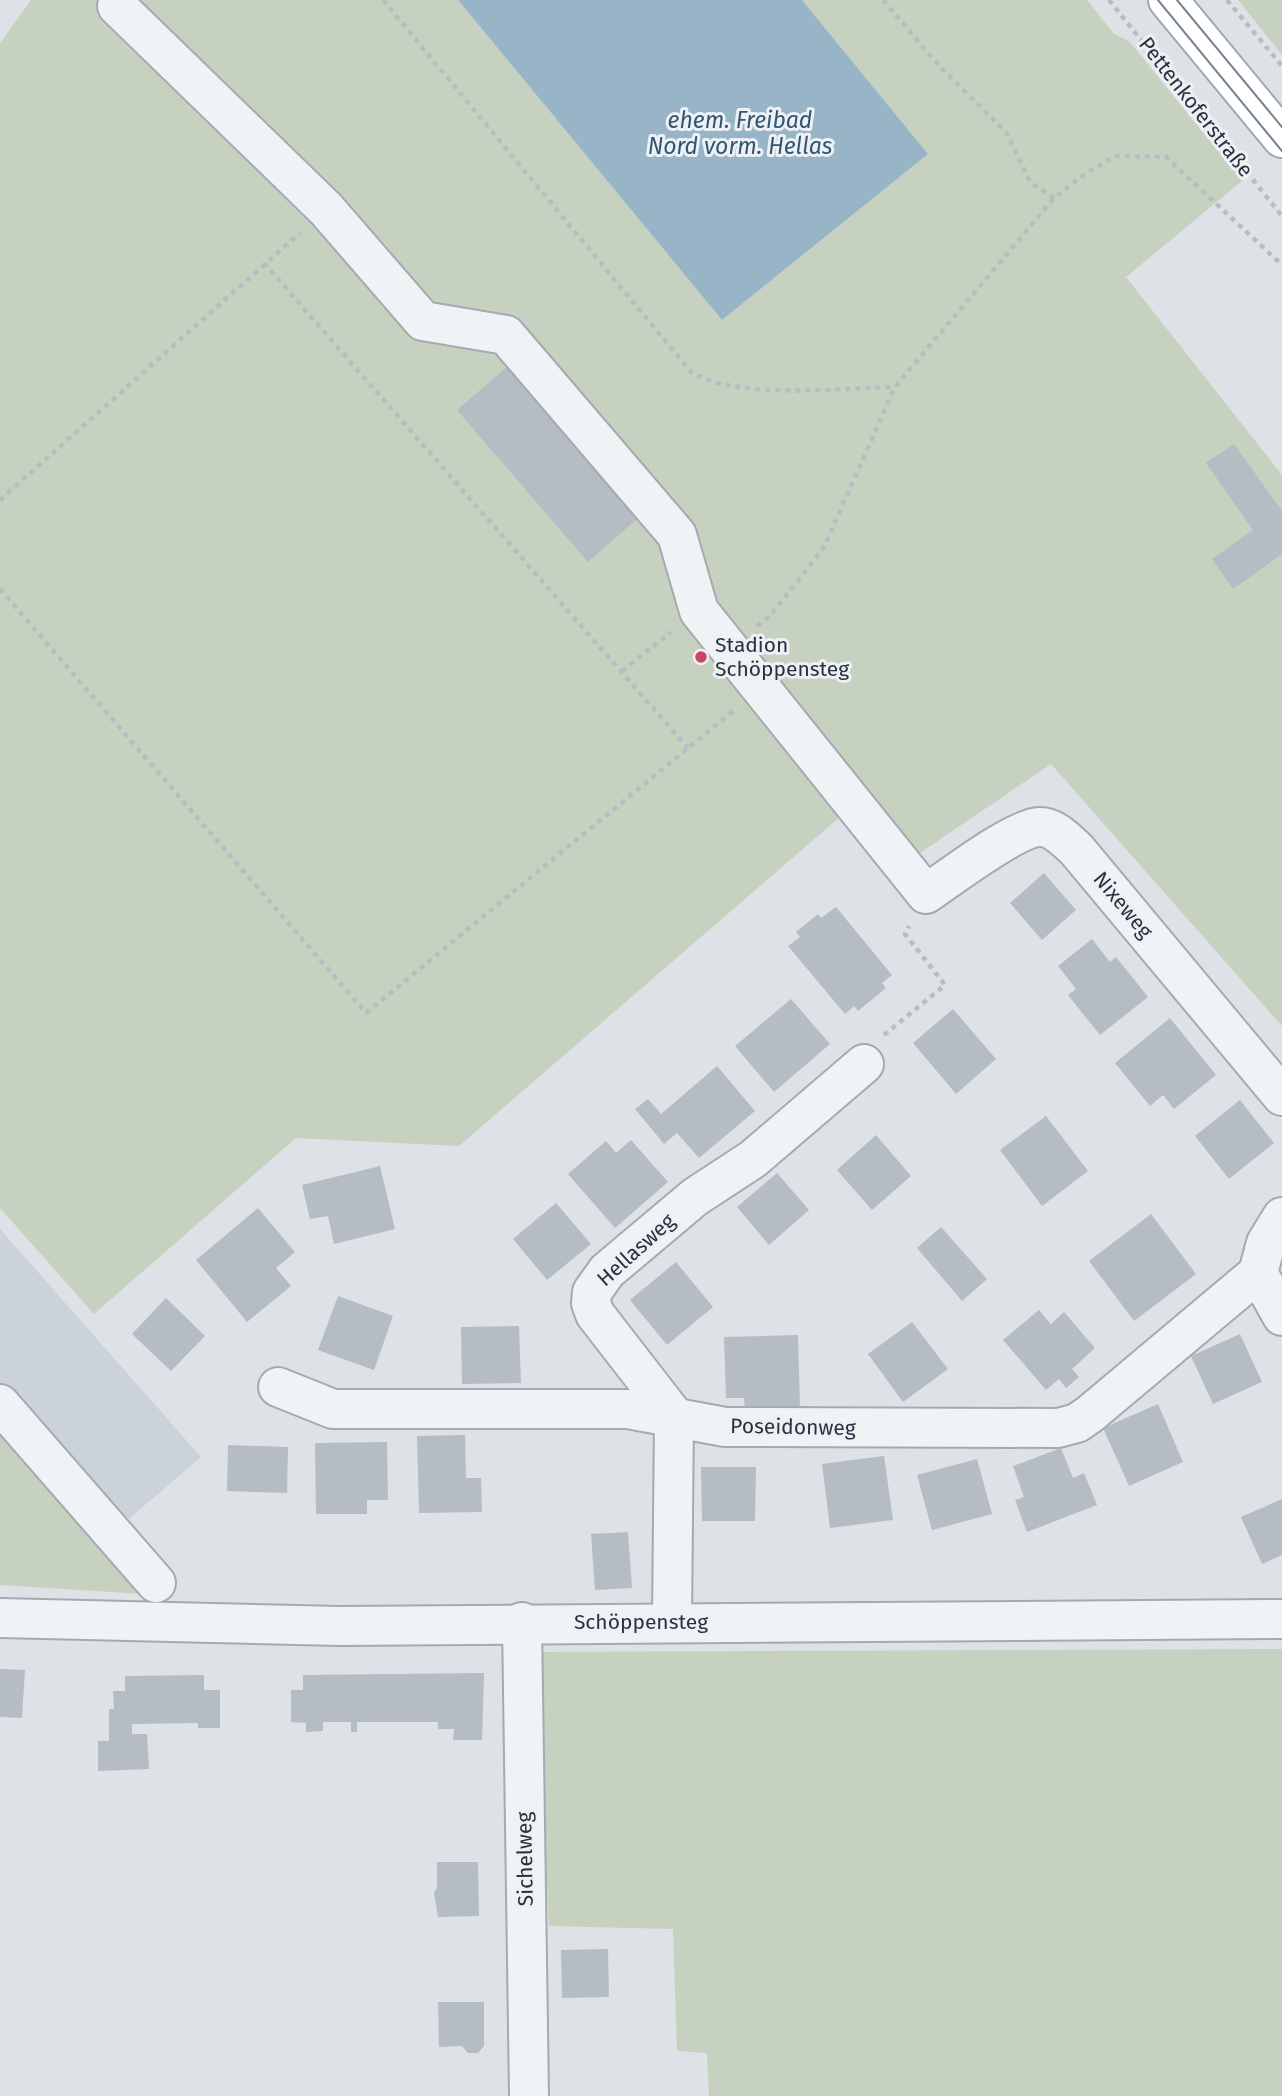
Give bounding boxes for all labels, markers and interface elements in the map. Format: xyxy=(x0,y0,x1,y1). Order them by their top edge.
street label: Pettenkoferstraße xyxy=(1133,32,1259,182)
water label: ehem. Freibad Nord vorm. Hellas xyxy=(648,106,833,160)
place label: Stadion Schöppensteg xyxy=(715,632,849,682)
marker: Stadion Schöppensteg xyxy=(693,649,709,665)
street label: Nixeweg xyxy=(1088,866,1158,944)
street label: Hellasweg xyxy=(592,1208,681,1292)
street label: Poseidonweg xyxy=(730,1413,856,1441)
street label: Schöppensteg xyxy=(574,1609,708,1635)
street label: Sichelweg xyxy=(511,1811,539,1907)

